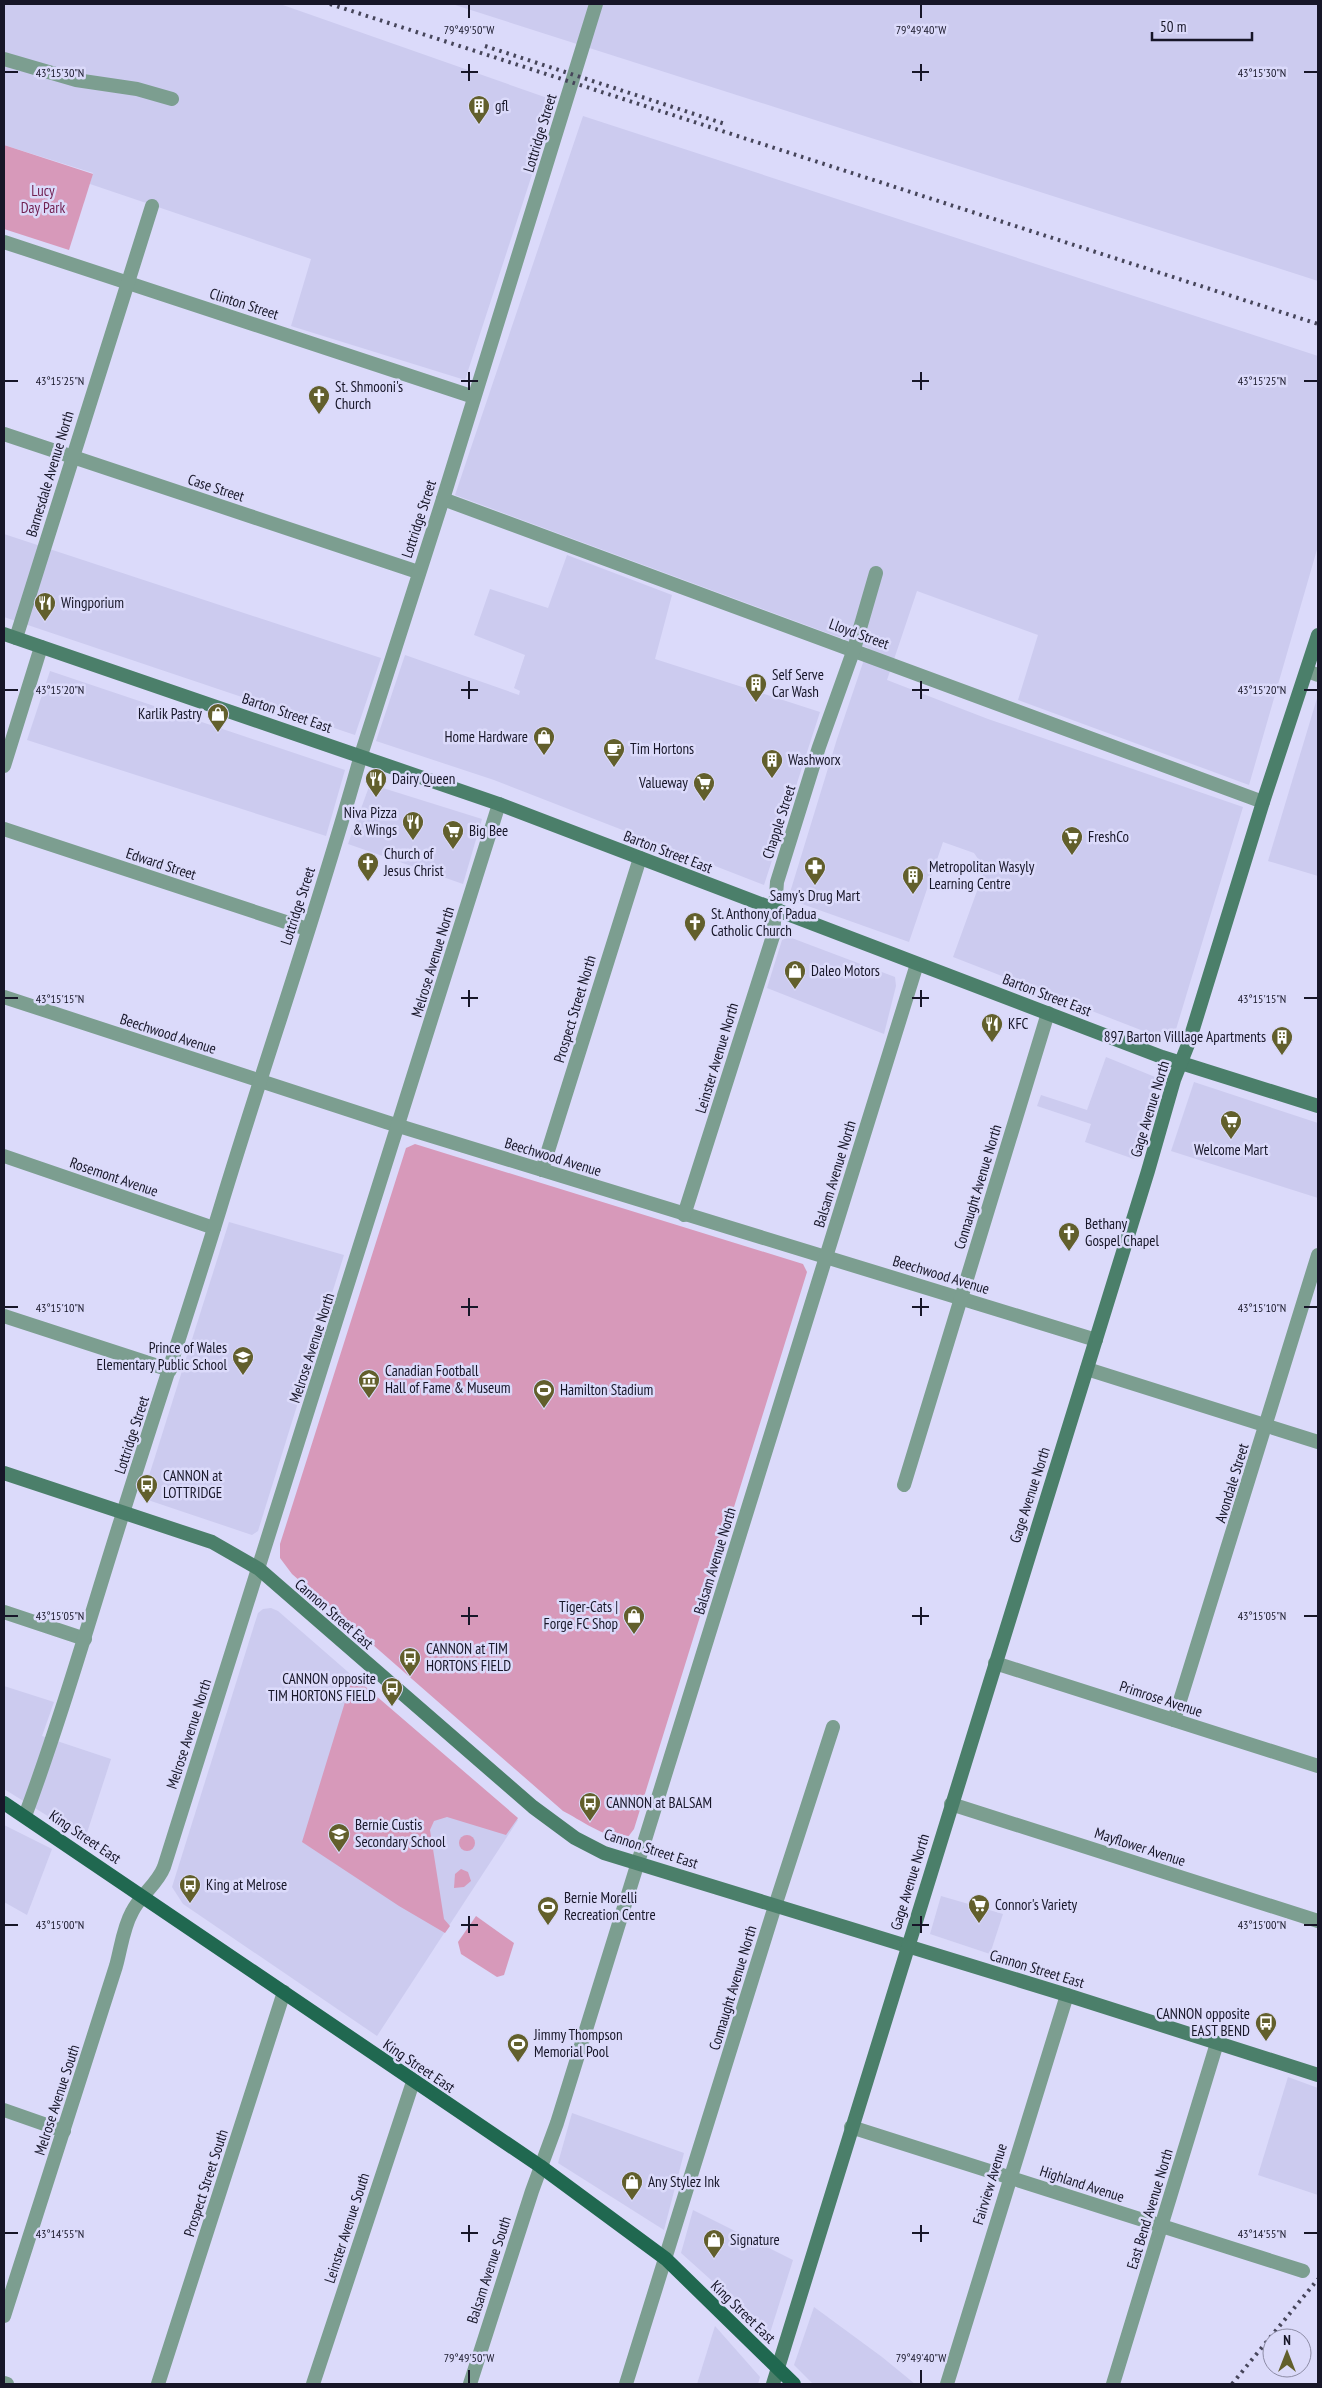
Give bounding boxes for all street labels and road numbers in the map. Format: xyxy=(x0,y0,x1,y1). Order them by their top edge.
street label: Lottridge Street xyxy=(519,91,560,174)
street label: Clinton Street xyxy=(207,283,281,324)
street label: Barnesdale Avenue North xyxy=(21,409,78,539)
street label: Case Street xyxy=(186,470,247,506)
street label: Lottridge Street xyxy=(397,477,440,560)
street label: Lloyd Street xyxy=(827,614,892,653)
street label: Barton Street East xyxy=(240,688,335,737)
street label: Chapple Street xyxy=(758,783,799,861)
street label: Barton Street East xyxy=(621,826,715,877)
street label: Edward Street xyxy=(124,843,199,884)
street label: Lottridge Street xyxy=(276,864,319,947)
street label: Melrose Avenue North xyxy=(407,904,458,1019)
street label: Prospect Street North xyxy=(549,953,600,1065)
street label: Barton Street East xyxy=(1000,969,1094,1020)
street label: Leinster Avenue North xyxy=(691,1000,742,1115)
street label: Beechwood Avenue xyxy=(118,1009,219,1058)
street label: Gage Avenue North xyxy=(1126,1058,1173,1159)
street label: Balsam Avenue North xyxy=(809,1118,860,1230)
street label: Connaught Avenue North xyxy=(950,1122,1006,1252)
street label: Beechwood Avenue xyxy=(503,1133,604,1180)
street label: Rosemont Avenue xyxy=(68,1153,161,1200)
street label: Beechwood Avenue xyxy=(891,1251,992,1298)
street label: Melrose Avenue North xyxy=(285,1290,338,1405)
street label: Lottridge Street xyxy=(110,1393,153,1476)
street label: Avondale Street xyxy=(1210,1441,1253,1525)
street label: Gage Avenue North xyxy=(1005,1444,1054,1545)
street label: Balsam Avenue North xyxy=(689,1505,740,1617)
street label: Cannon Street East xyxy=(291,1574,378,1653)
street label: Melrose Avenue North xyxy=(162,1676,215,1791)
street label: Primrose Avenue xyxy=(1117,1676,1205,1721)
street label: King Street East xyxy=(46,1806,125,1868)
street label: Mayflower Avenue xyxy=(1092,1823,1188,1870)
street label: Cannon Street East xyxy=(602,1824,701,1873)
street label: Gage Avenue North xyxy=(886,1831,933,1932)
street label: Connaught Avenue North xyxy=(705,1923,761,2053)
street label: Cannon Street East xyxy=(988,1945,1087,1992)
street label: King Street East xyxy=(380,2035,459,2097)
street label: Melrose Avenue South xyxy=(30,2042,83,2158)
street label: Prospect Street South xyxy=(179,2127,232,2239)
street label: Fairview Avenue xyxy=(968,2141,1011,2227)
street label: East Bend Avenue North xyxy=(1122,2146,1177,2271)
street label: Highland Avenue xyxy=(1038,2161,1127,2206)
street label: Leinster Avenue South xyxy=(320,2170,373,2285)
street label: Balsam Avenue South xyxy=(462,2214,515,2326)
street label: King Street East xyxy=(707,2276,780,2347)

